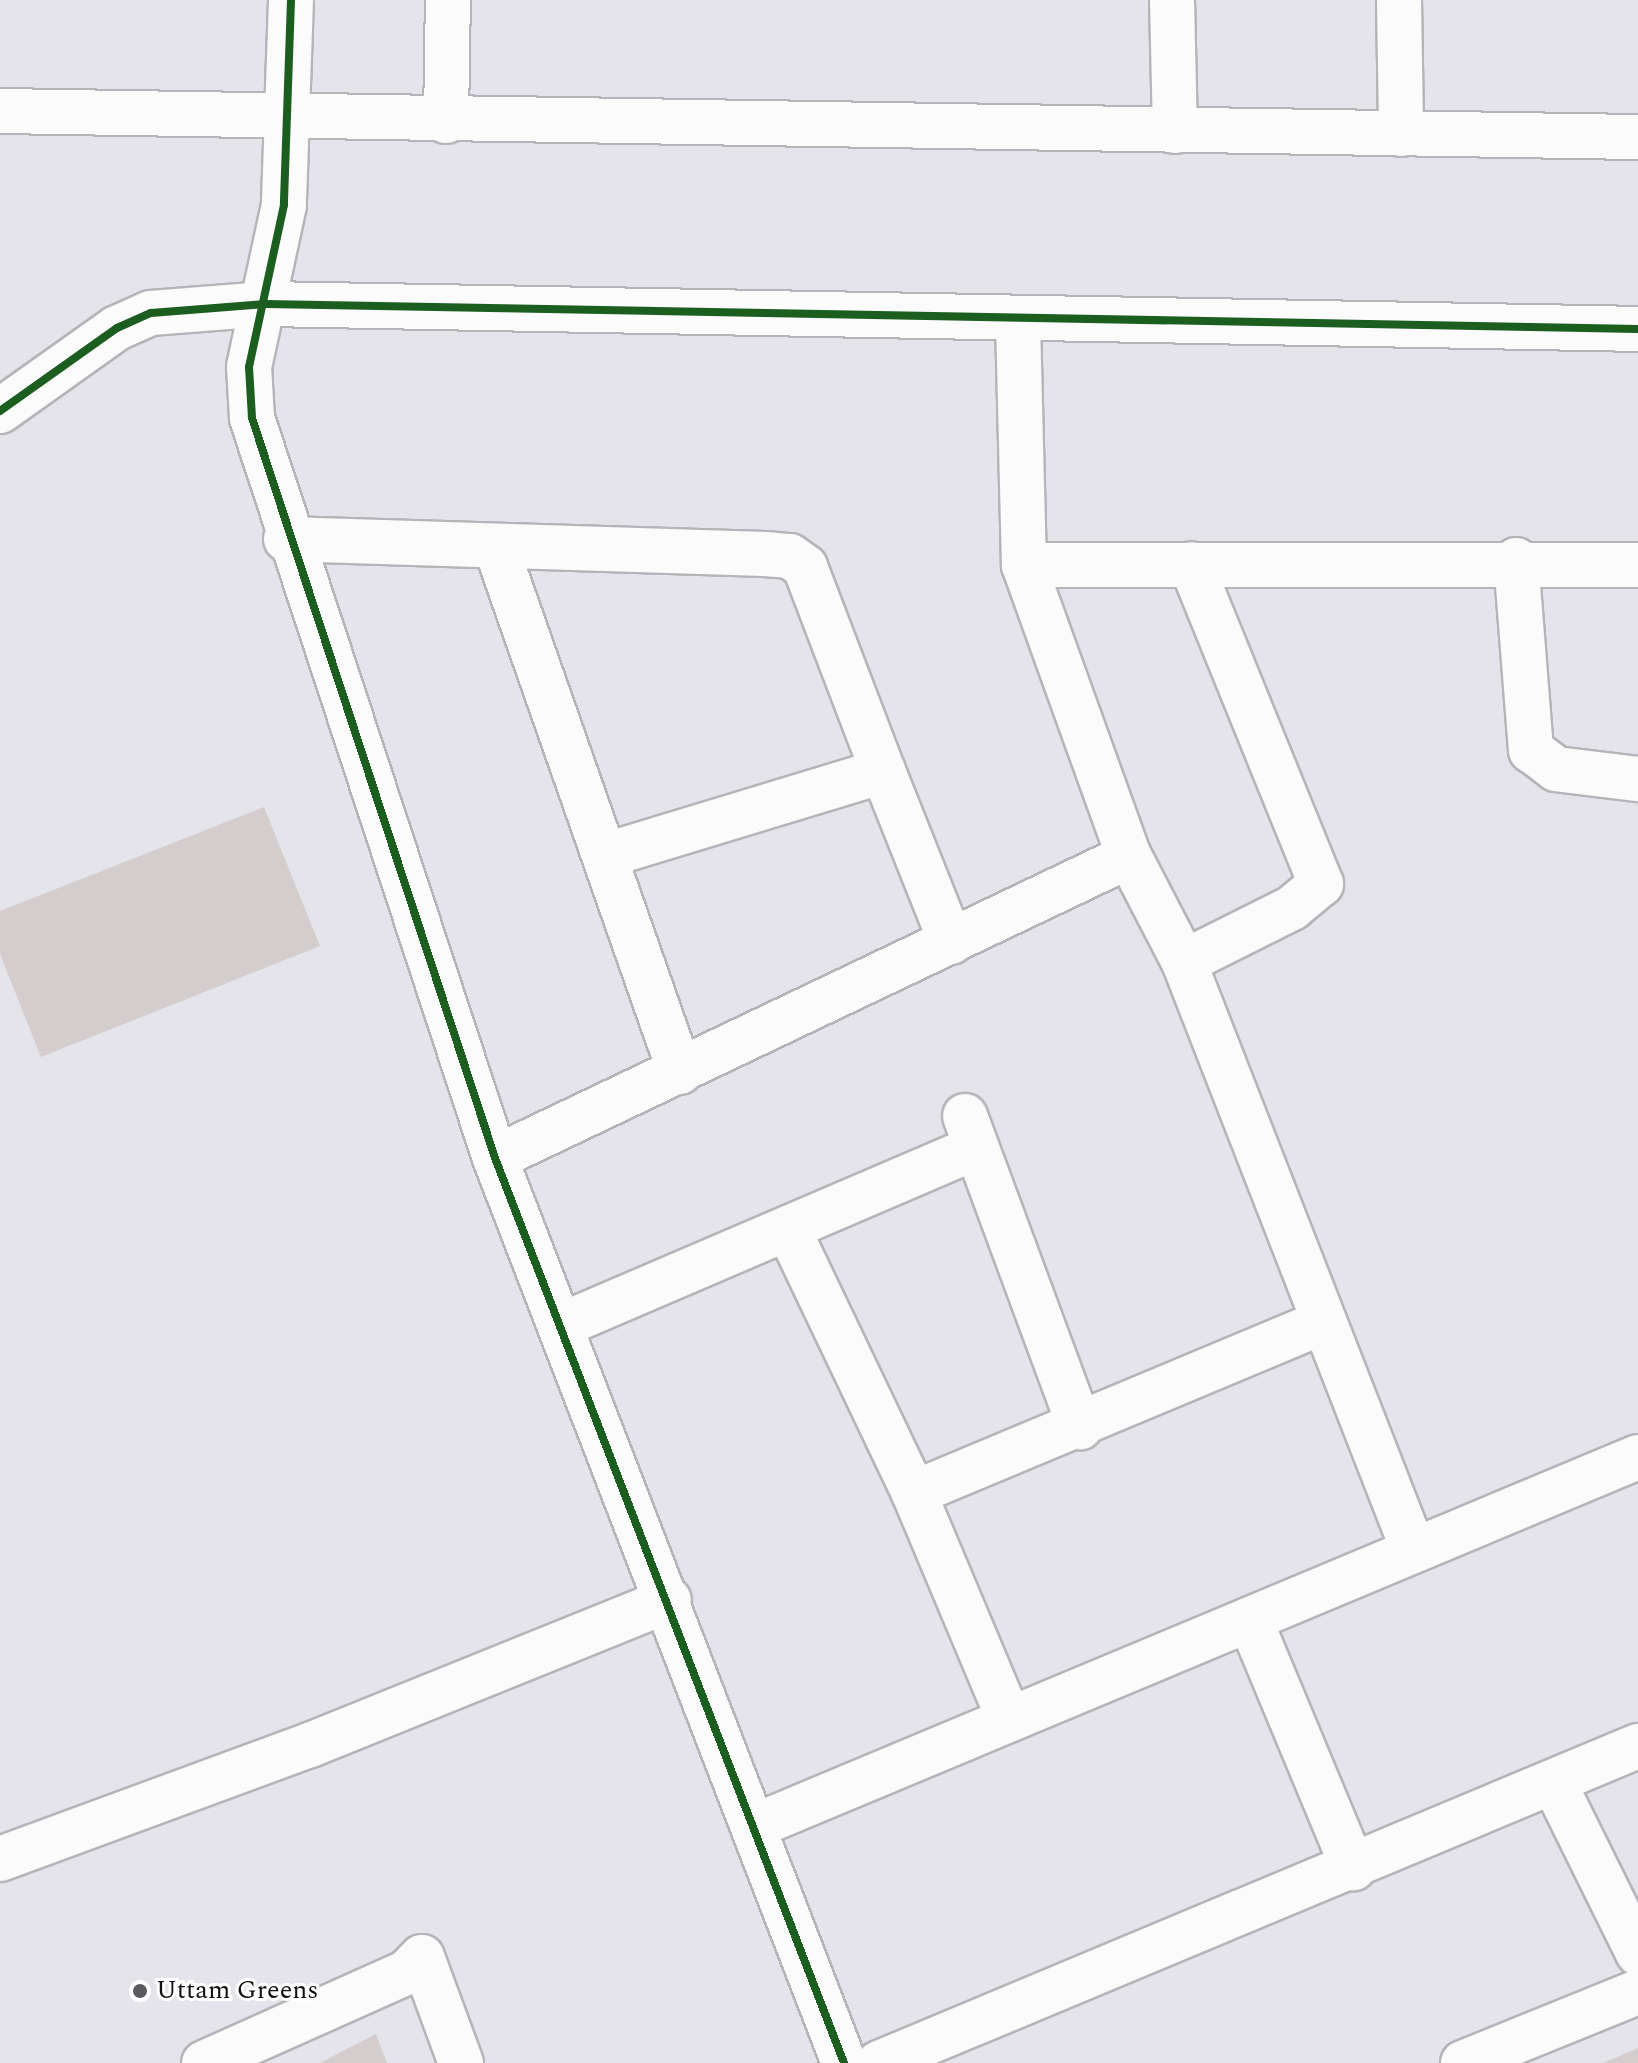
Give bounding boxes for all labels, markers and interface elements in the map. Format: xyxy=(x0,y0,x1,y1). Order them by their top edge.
place label: Uttam Greens xyxy=(156,1975,319,2007)
marker: Uttam Greens xyxy=(131,1982,149,2000)

